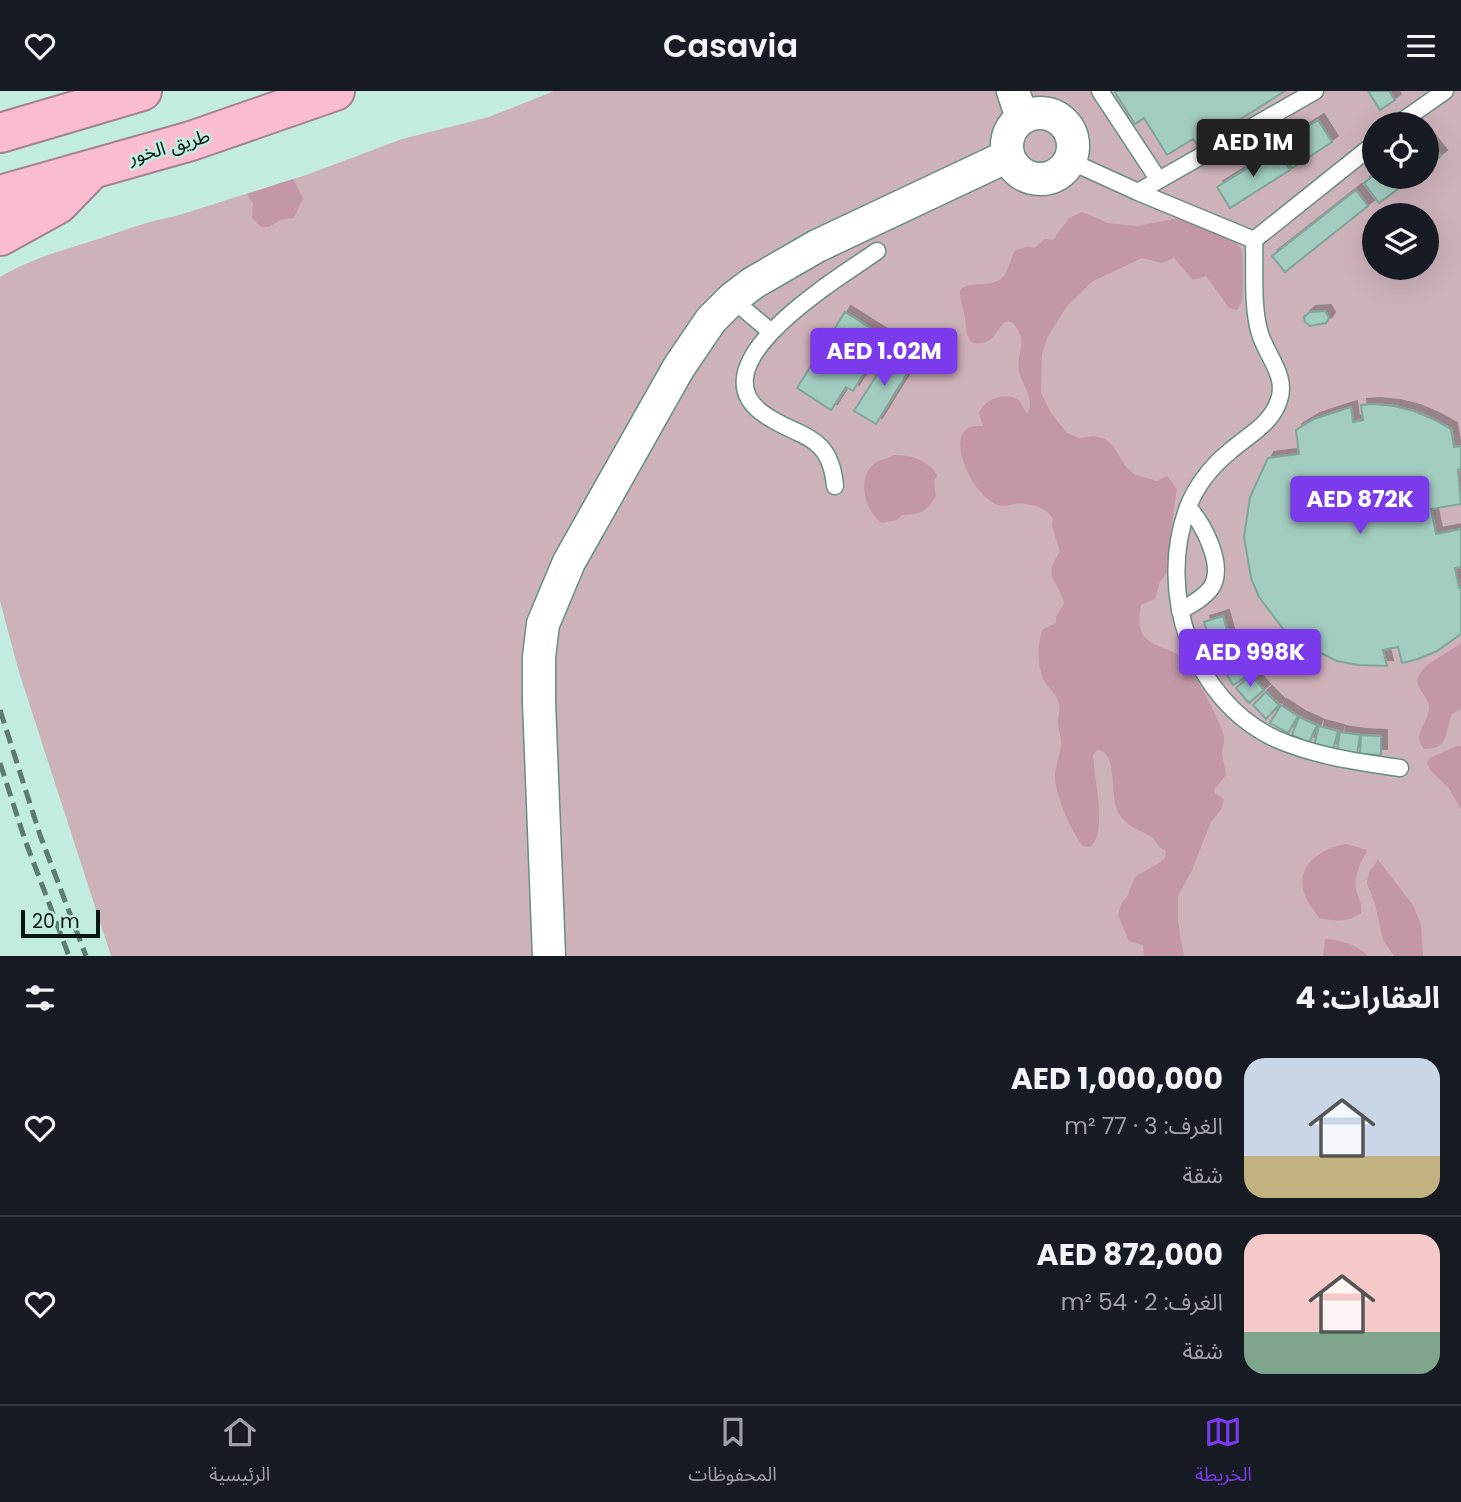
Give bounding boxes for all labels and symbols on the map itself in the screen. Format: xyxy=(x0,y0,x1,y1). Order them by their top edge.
pin: AED 1M xyxy=(1196,119,1310,179)
street label: طريق الخور xyxy=(124,122,213,171)
pin: AED 1.02M xyxy=(804,329,964,388)
pin: AED 872K xyxy=(1288,477,1432,536)
pin: AED 998K xyxy=(1178,629,1322,689)
scale bar xyxy=(21,907,100,939)

